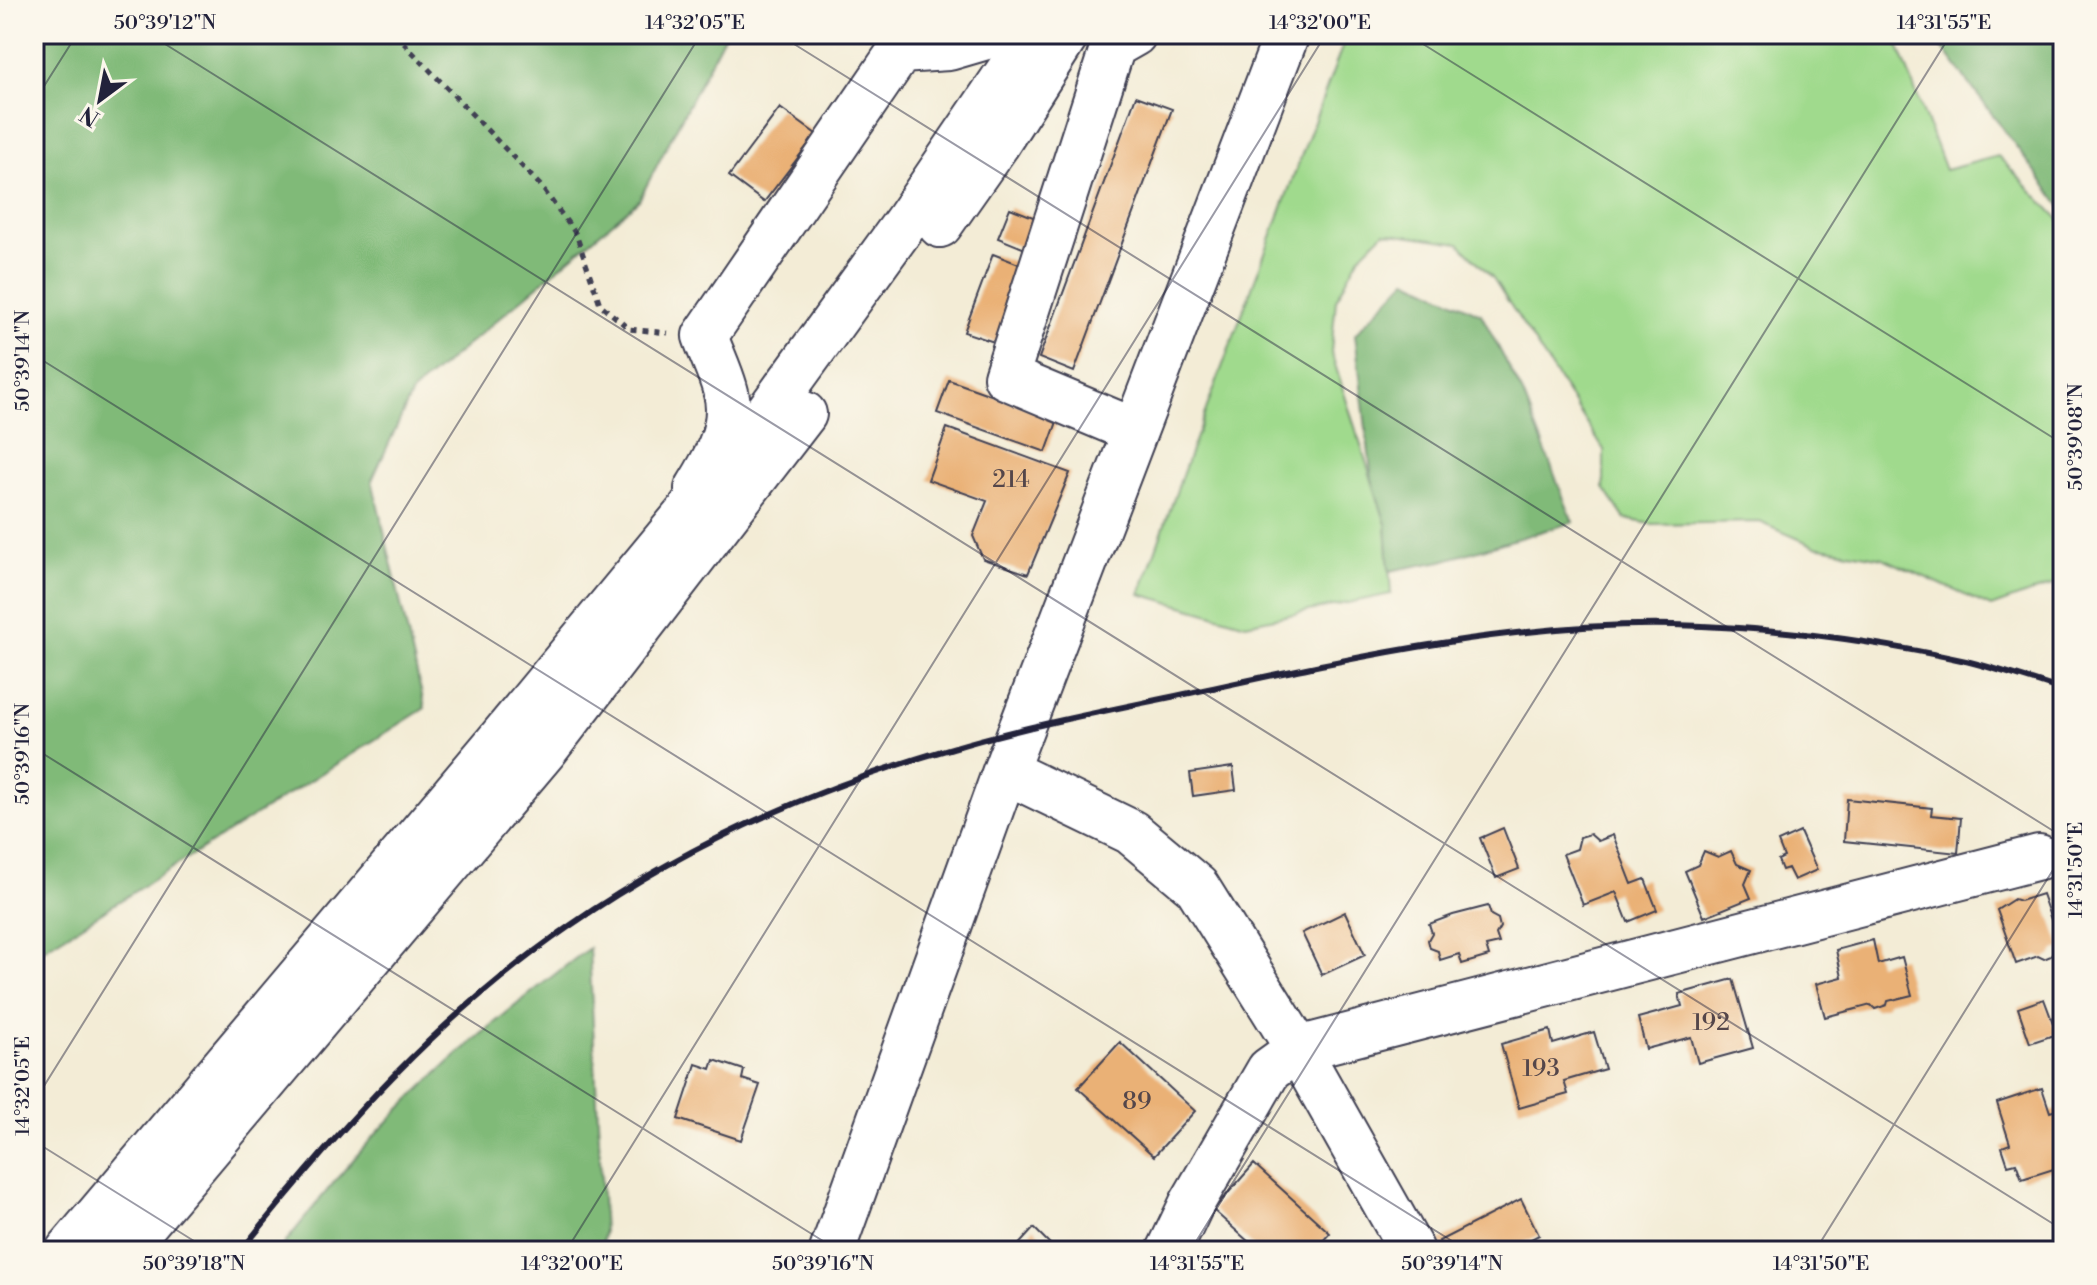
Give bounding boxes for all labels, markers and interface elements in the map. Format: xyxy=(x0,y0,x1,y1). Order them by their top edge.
text: 50°39'12"N xyxy=(114,11,216,36)
text: 14°32'05"E xyxy=(645,11,745,36)
text: 14°32'00"E xyxy=(1269,11,1371,36)
text: 14°31'55"E xyxy=(1897,11,1991,36)
north arrow xyxy=(60,60,140,140)
text: N xyxy=(75,99,105,132)
text: 50°39'14"N xyxy=(11,310,36,412)
text: 50°39'08"N xyxy=(2064,383,2089,491)
house number: 214 xyxy=(992,465,1030,495)
text: 50°39'16"N xyxy=(11,703,36,805)
text: 14°31'50"E xyxy=(2064,822,2089,918)
house number: 192 xyxy=(1692,1008,1730,1038)
text: 14°32'05"E xyxy=(11,1036,36,1136)
house number: 193 xyxy=(1522,1054,1560,1084)
house number: 89 xyxy=(1122,1087,1152,1117)
text: 50°39'18"N xyxy=(143,1252,245,1277)
text: 14°32'00"E xyxy=(521,1252,623,1277)
text: 50°39'16"N xyxy=(772,1252,874,1277)
text: 14°31'55"E xyxy=(1150,1252,1244,1277)
text: 50°39'14"N xyxy=(1401,1252,1503,1277)
text: 14°31'50"E xyxy=(1773,1252,1869,1277)

